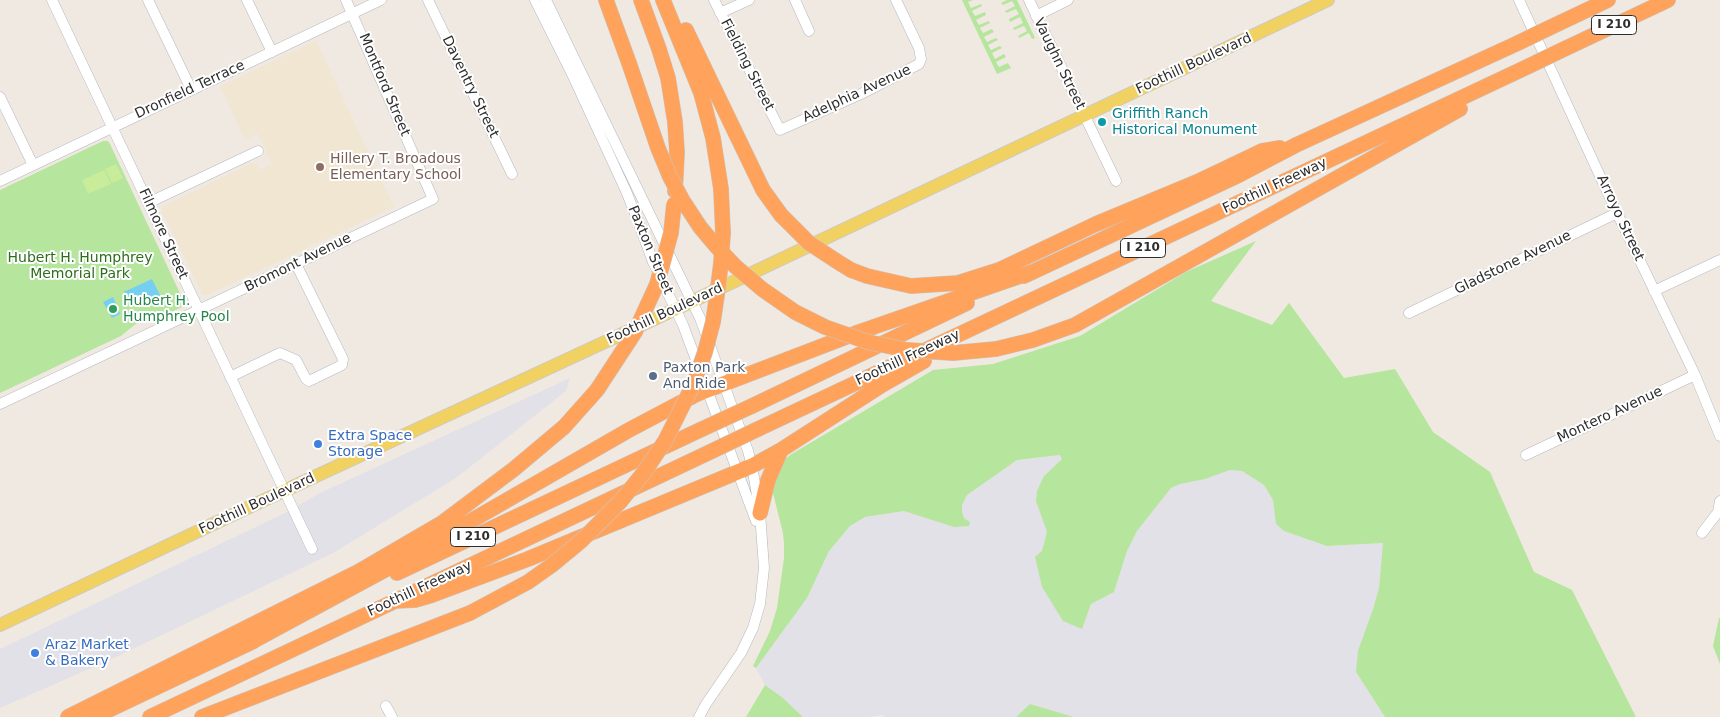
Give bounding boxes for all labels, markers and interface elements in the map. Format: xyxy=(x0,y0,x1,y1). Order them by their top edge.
street label: Fielding Street xyxy=(717,16,777,114)
street label: Vaughn Street xyxy=(1030,16,1088,112)
road number: I 210 xyxy=(1592,16,1636,34)
street label: Foothill Boulevard xyxy=(1133,30,1255,98)
street label: Montford Street xyxy=(355,31,413,139)
street label: Daventry Street xyxy=(438,33,502,141)
street label: Dronfield Terrace xyxy=(132,57,248,123)
street label: Adelphia Avenue xyxy=(800,62,914,126)
place label: Griffith Ranch Historical Monument xyxy=(1112,106,1257,138)
marker: Griffith Ranch Historical Monument xyxy=(1096,116,1108,128)
place label: Hillery T. Broadous Elementary School xyxy=(330,151,462,184)
street label: Foothill Freeway xyxy=(1220,154,1330,218)
marker: Hillery T. Broadous Elementary School xyxy=(314,161,326,173)
street label: Arroyo Street xyxy=(1593,172,1647,264)
street label: Filmore Street xyxy=(135,186,191,282)
street label: Paxton Street xyxy=(624,203,676,297)
street label: Gladstone Avenue xyxy=(1452,228,1574,298)
street label: Bromont Avenue xyxy=(242,230,354,296)
road number: I 210 xyxy=(1120,238,1166,258)
park label: Hubert H. Humphrey Memorial Park xyxy=(8,250,152,282)
street label: Foothill Boulevard xyxy=(604,280,726,348)
place label: Hubert H. Humphrey Pool xyxy=(123,293,230,326)
marker: Hubert H. Humphrey Pool xyxy=(107,303,119,315)
street label: Foothill Freeway xyxy=(853,326,963,390)
place label: Paxton Park And Ride xyxy=(663,360,745,392)
marker: Paxton Park And Ride xyxy=(647,370,659,382)
street label: Montero Avenue xyxy=(1555,383,1665,447)
place label: Extra Space Storage xyxy=(328,428,412,461)
marker: Extra Space Storage xyxy=(312,438,324,450)
street label: Foothill Boulevard xyxy=(196,470,318,538)
road number: I 210 xyxy=(450,528,496,546)
street label: Foothill Freeway xyxy=(365,557,475,621)
place label: Araz Market & Bakery xyxy=(45,637,129,670)
marker: Araz Market & Bakery xyxy=(29,647,41,659)

